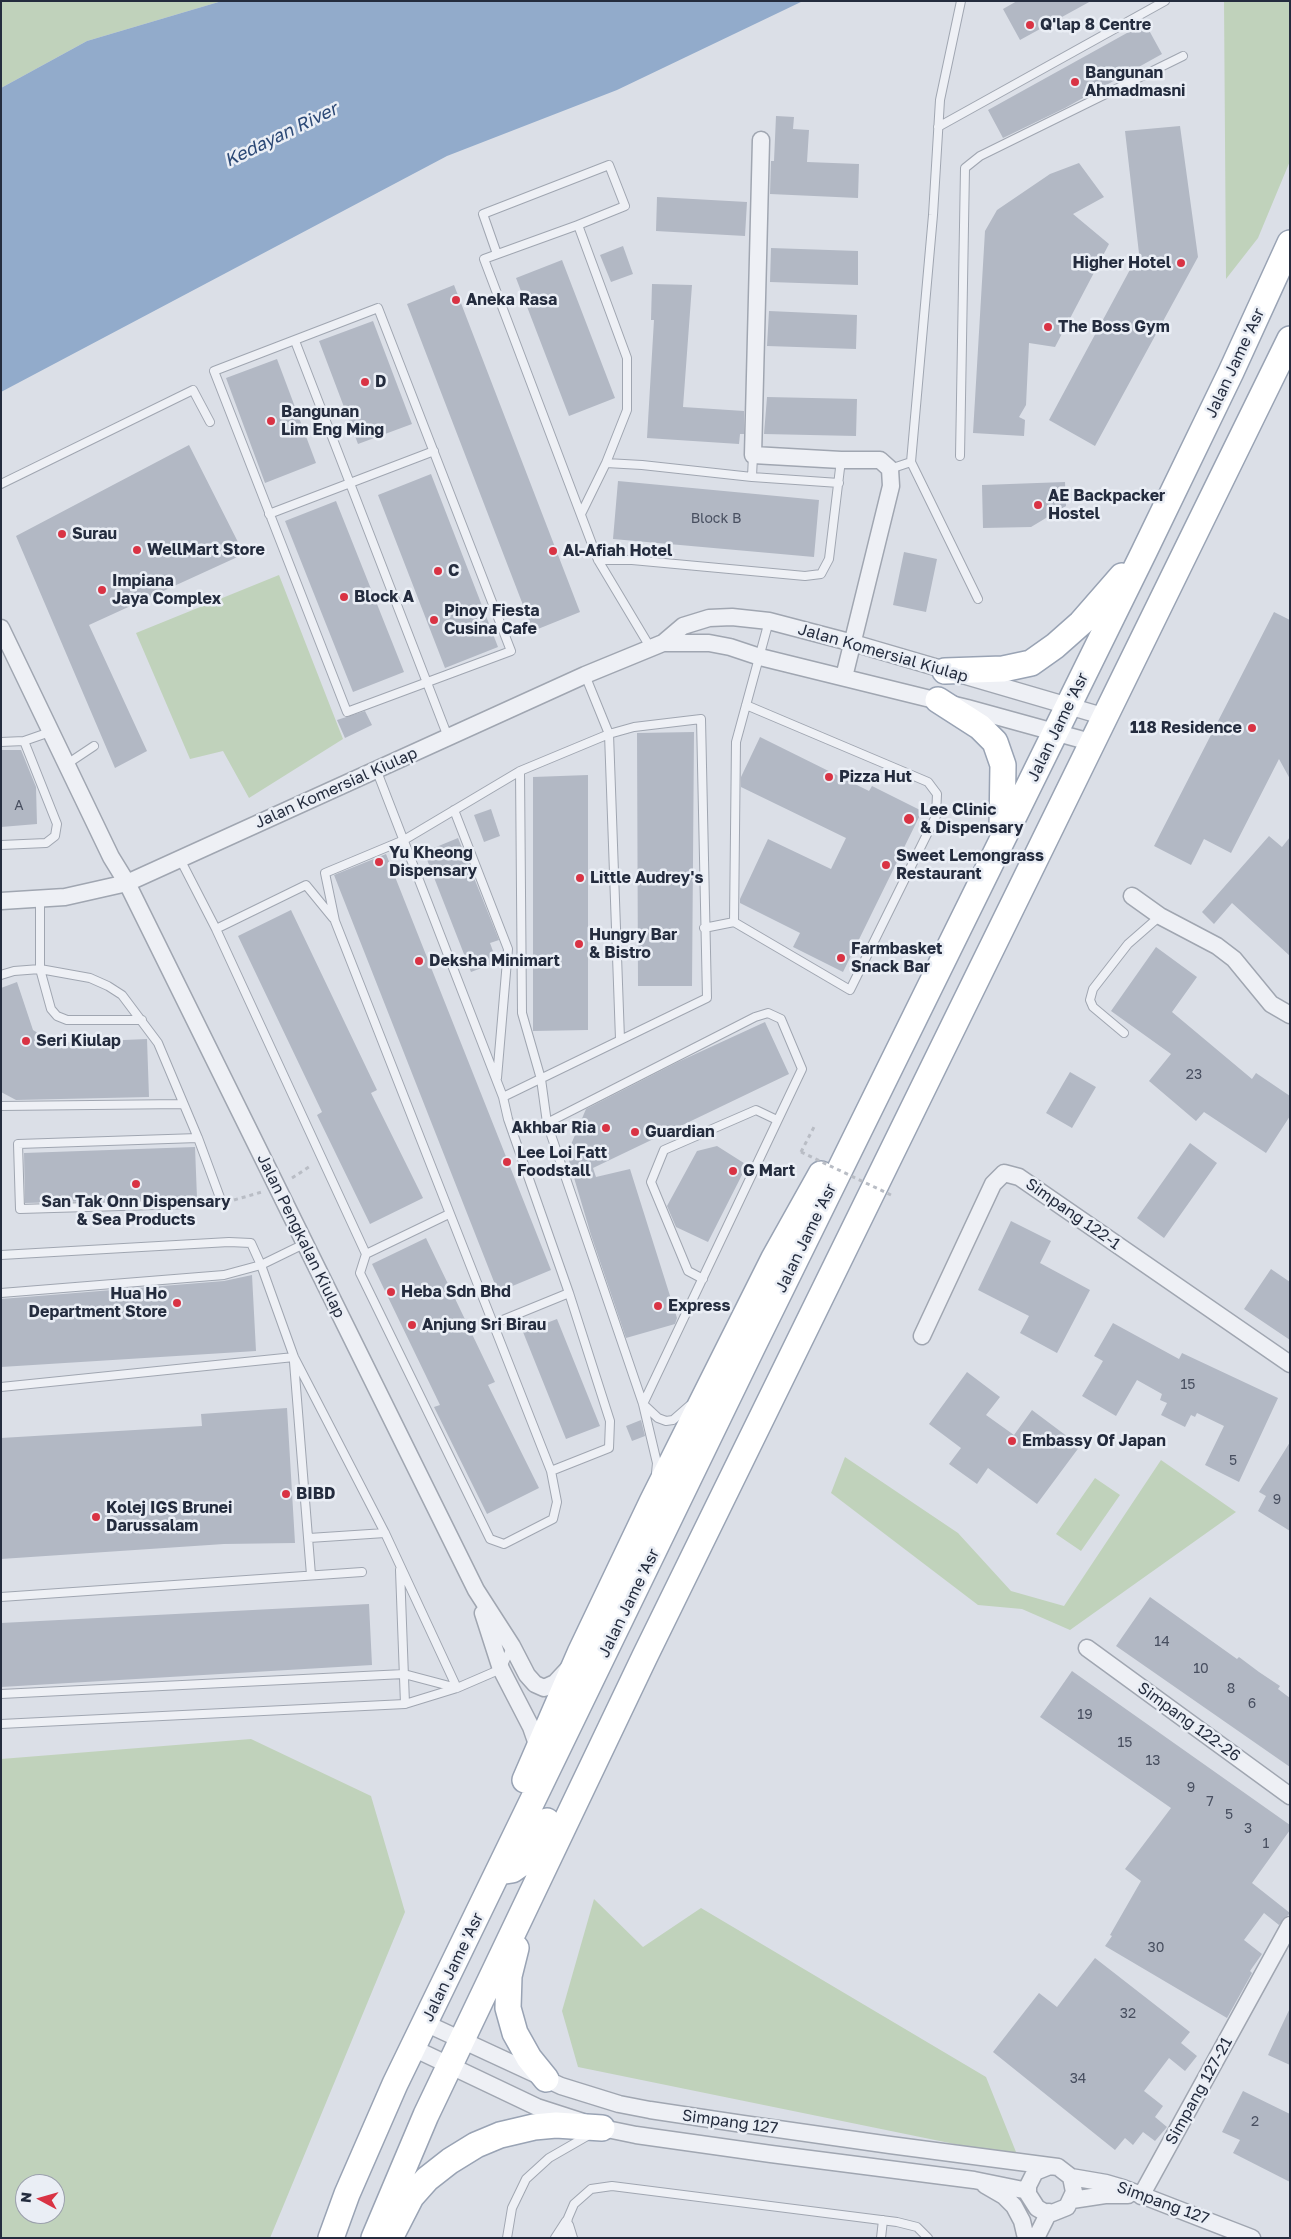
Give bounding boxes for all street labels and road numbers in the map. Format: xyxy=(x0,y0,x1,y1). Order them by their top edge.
street label: Jalan Jame 'Asr xyxy=(1201,305,1269,421)
street label: Jalan Komersial Kiulap xyxy=(796,620,970,686)
street label: Jalan Jame 'Asr xyxy=(1023,669,1093,785)
street label: Jalan Komersial Kiulap xyxy=(252,743,420,833)
street label: Jalan Pengkalan Kiulap xyxy=(253,1151,349,1321)
street label: Simpang 122-1 xyxy=(1022,1174,1124,1254)
street label: Jalan Jame 'Asr xyxy=(771,1180,841,1296)
street label: Jalan Jame 'Asr xyxy=(594,1545,664,1661)
street label: Simpang 122-26 xyxy=(1134,1678,1244,1766)
street label: Jalan Jame 'Asr xyxy=(418,1909,488,2025)
street label: Simpang 127-21 xyxy=(1162,2034,1236,2148)
street label: Simpang 127 xyxy=(681,2106,779,2138)
street label: Simpang 127 xyxy=(1114,2177,1212,2229)

